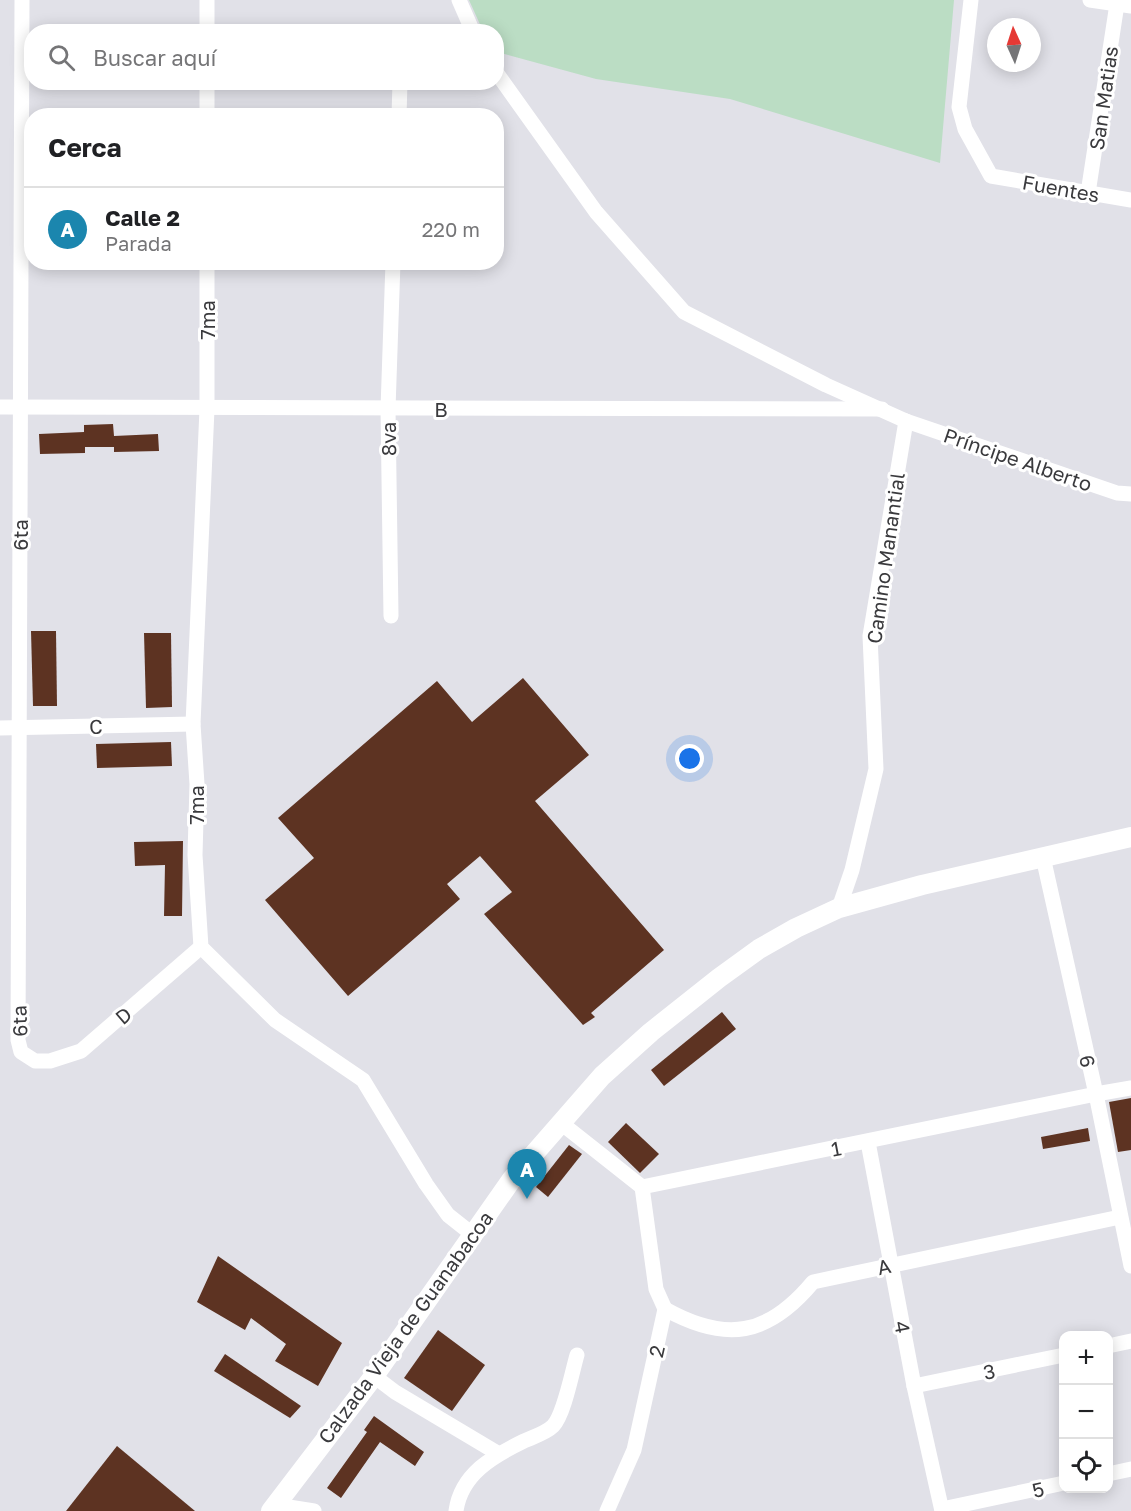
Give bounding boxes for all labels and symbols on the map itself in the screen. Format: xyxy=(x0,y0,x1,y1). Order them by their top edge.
north arrow xyxy=(987,18,1041,72)
street label: San Matias xyxy=(1084,44,1122,152)
street label: Fuentes xyxy=(1021,169,1101,207)
street label: 7ma xyxy=(195,300,219,340)
street label: B xyxy=(434,397,448,421)
street label: 8va xyxy=(376,422,400,456)
street label: Príncipe Alberto xyxy=(941,422,1095,496)
street label: Camino Manantial xyxy=(861,471,909,645)
street label: 6ta xyxy=(8,519,32,551)
street label: C xyxy=(89,714,103,738)
your location xyxy=(675,744,704,773)
street label: 7ma xyxy=(184,785,208,825)
street label: D xyxy=(110,1001,136,1029)
street label: 6ta xyxy=(6,1005,32,1037)
street label: 6 xyxy=(1075,1053,1101,1069)
street label: 1 xyxy=(829,1135,843,1161)
pin: A xyxy=(508,1150,546,1199)
street label: Calzada Vieja de Guanabacoa xyxy=(313,1206,497,1448)
street label: A xyxy=(875,1253,893,1279)
street label: 4 xyxy=(890,1319,916,1335)
street label: 2 xyxy=(643,1343,669,1359)
street label: 3 xyxy=(981,1358,997,1384)
street label: 5 xyxy=(1030,1476,1046,1502)

